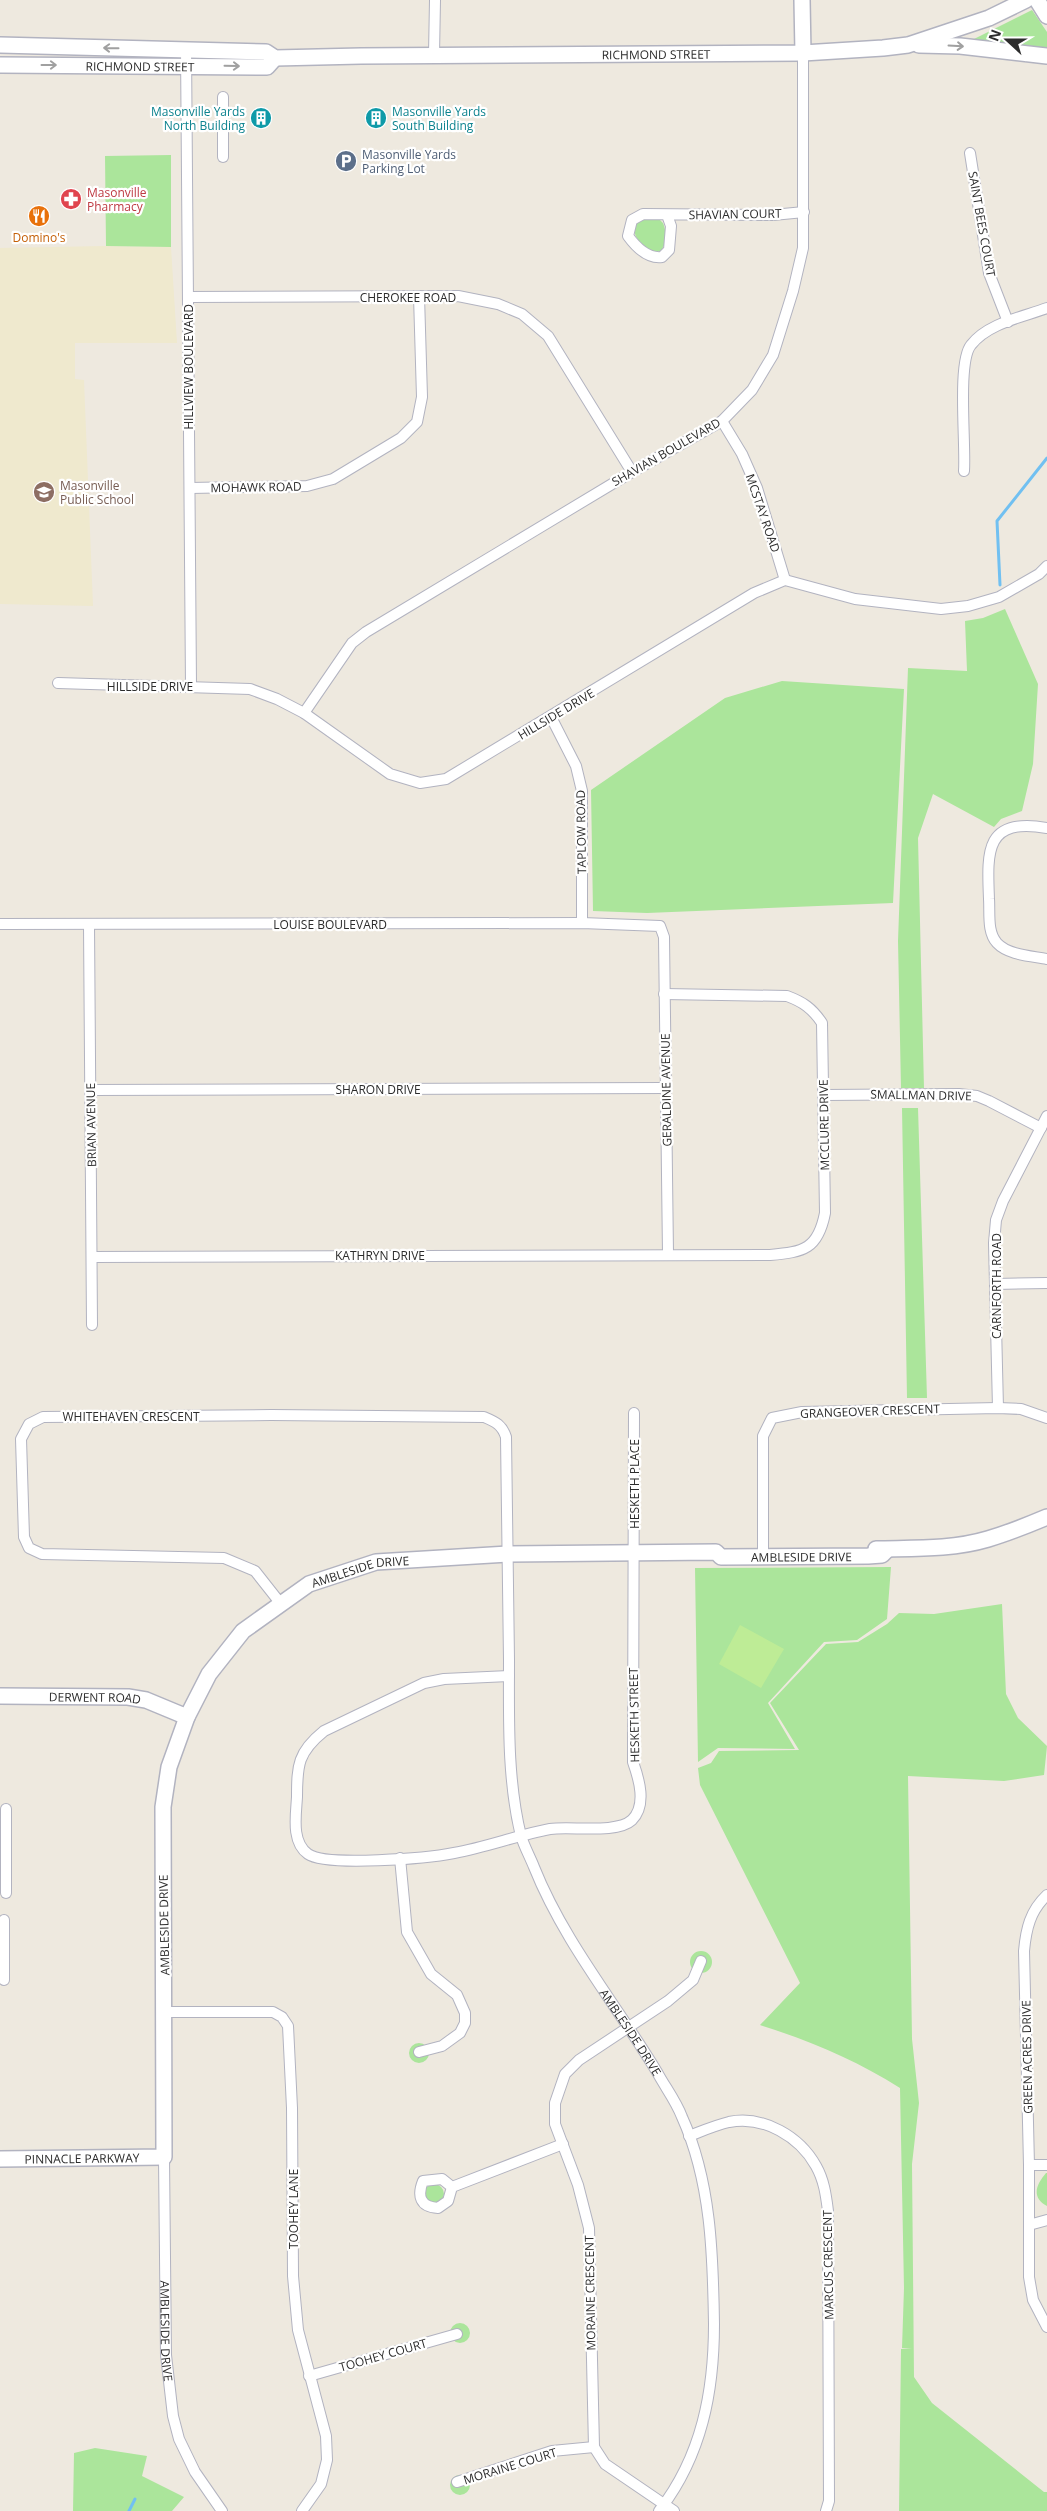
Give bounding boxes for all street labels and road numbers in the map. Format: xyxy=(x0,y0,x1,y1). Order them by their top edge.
street label: RICHMOND STREET xyxy=(602,45,711,63)
street label: RICHMOND STREET xyxy=(86,57,195,75)
street label: SAINT BEES COURT xyxy=(964,170,1000,278)
street label: SHAVIAN COURT xyxy=(688,205,782,223)
street label: CHEROKEE ROAD xyxy=(360,289,456,306)
street label: HILLVIEW BOULEVARD xyxy=(180,304,197,430)
street label: SHAVIAN BOULEVARD xyxy=(609,414,723,490)
street label: MCSTAY ROAD xyxy=(742,471,784,555)
street label: MOHAWK ROAD xyxy=(210,478,302,496)
street label: HILLSIDE DRIVE xyxy=(107,678,193,695)
street label: HILLSIDE DRIVE xyxy=(515,684,597,744)
street label: TAPLOW ROAD xyxy=(572,790,590,874)
street label: LOUISE BOULEVARD xyxy=(273,916,387,933)
street label: GERALDINE AVENUE xyxy=(657,1033,675,1147)
street label: MCCLURE DRIVE xyxy=(815,1079,833,1171)
street label: SHARON DRIVE xyxy=(335,1081,421,1098)
street label: BRIAN AVENUE xyxy=(82,1083,100,1167)
street label: SMALLMAN DRIVE xyxy=(870,1086,972,1104)
street label: CARNFORTH ROAD xyxy=(988,1233,1005,1339)
street label: KATHRYN DRIVE xyxy=(335,1247,425,1264)
street label: GRANGEOVER CRESCENT xyxy=(800,1400,941,1422)
street label: WHITEHAVEN CRESCENT xyxy=(62,1408,200,1425)
street label: HESKETH PLACE xyxy=(626,1439,643,1529)
street label: AMBLESIDE DRIVE xyxy=(751,1548,852,1565)
street label: AMBLESIDE DRIVE xyxy=(309,1552,410,1591)
street label: HESKETH STREET xyxy=(625,1667,643,1763)
street label: DERWENT ROAD xyxy=(49,1688,142,1708)
street label: AMBLESIDE DRIVE xyxy=(155,1874,173,1976)
street label: AMBLESIDE DRIVE xyxy=(596,1985,666,2079)
street label: GREEN ACRES DRIVE xyxy=(1018,2000,1036,2114)
street label: PINNACLE PARKWAY xyxy=(24,2149,140,2167)
street label: TOOHEY LANE xyxy=(285,2169,302,2249)
street label: MARCUS CRESCENT xyxy=(819,2210,837,2320)
street label: MORAINE CRESCENT xyxy=(580,2235,600,2351)
street label: AMBLESIDE DRIVE xyxy=(157,2280,177,2382)
street label: TOOHEY COURT xyxy=(337,2334,429,2376)
street label: MORAINE COURT xyxy=(461,2444,559,2488)

